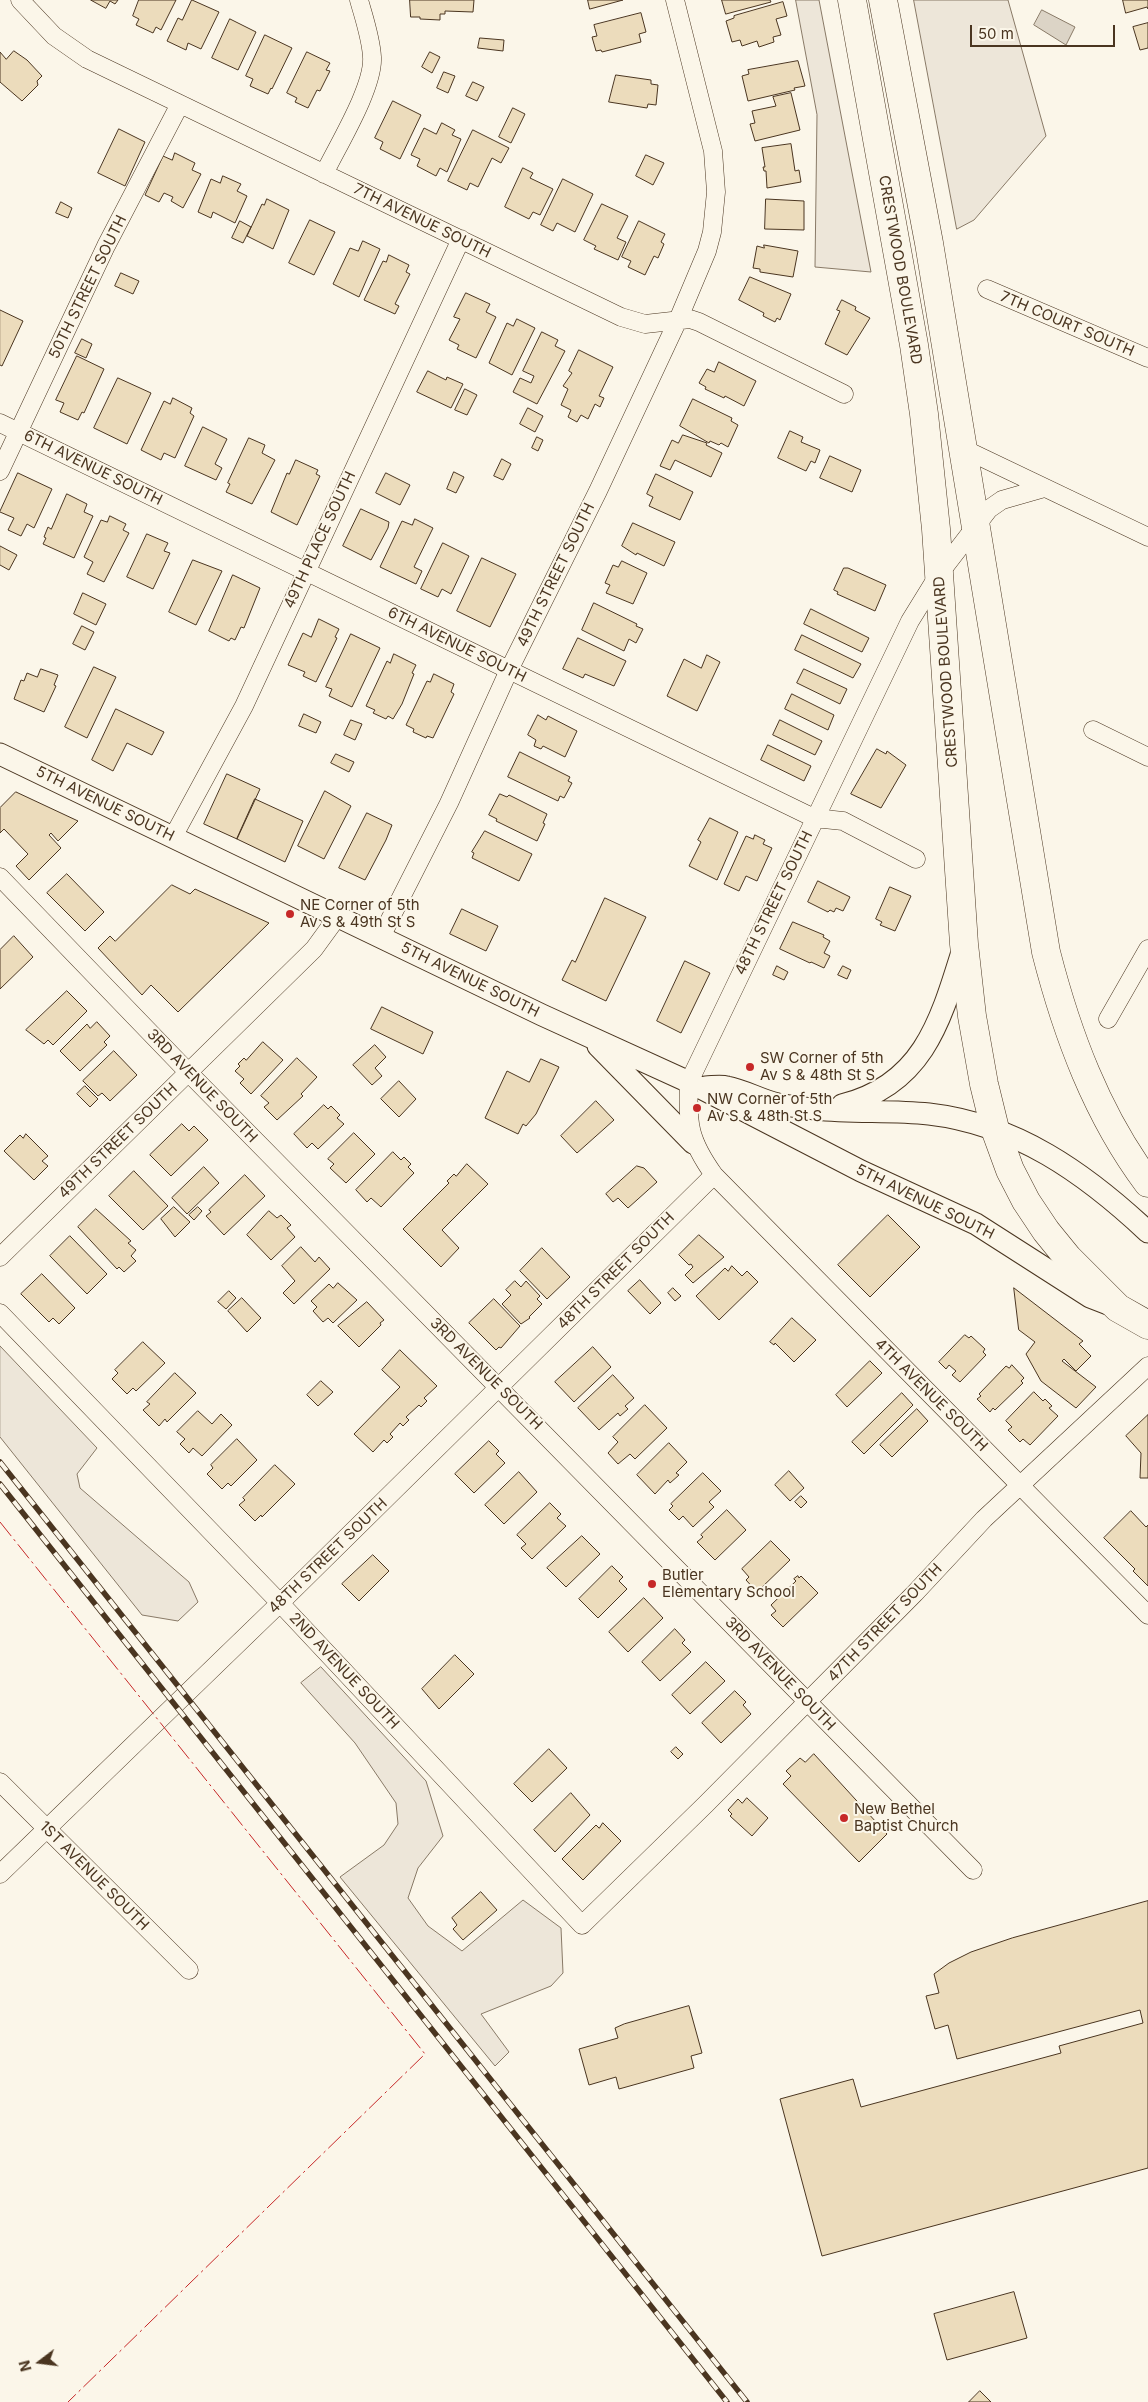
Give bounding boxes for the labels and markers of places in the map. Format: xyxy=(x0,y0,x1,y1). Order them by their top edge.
place label: NE Corner of 5th Av S & 49th St S xyxy=(300,896,420,931)
marker: NE Corner of 5th Av S & 49th St S xyxy=(284,908,296,920)
place label: SW Corner of 5th Av S & 48th St S xyxy=(760,1049,884,1084)
marker: SW Corner of 5th Av S & 48th St S xyxy=(744,1061,756,1073)
place label: NW Corner of 5th Av S & 48th St S xyxy=(707,1090,832,1125)
marker: NW Corner of 5th Av S & 48th St S xyxy=(691,1102,703,1114)
place label: Butler Elementary School xyxy=(662,1566,795,1601)
marker: Butler Elementary School xyxy=(646,1578,658,1590)
place label: New Bethel Baptist Church xyxy=(854,1800,959,1835)
marker: New Bethel Baptist Church xyxy=(838,1812,850,1824)

